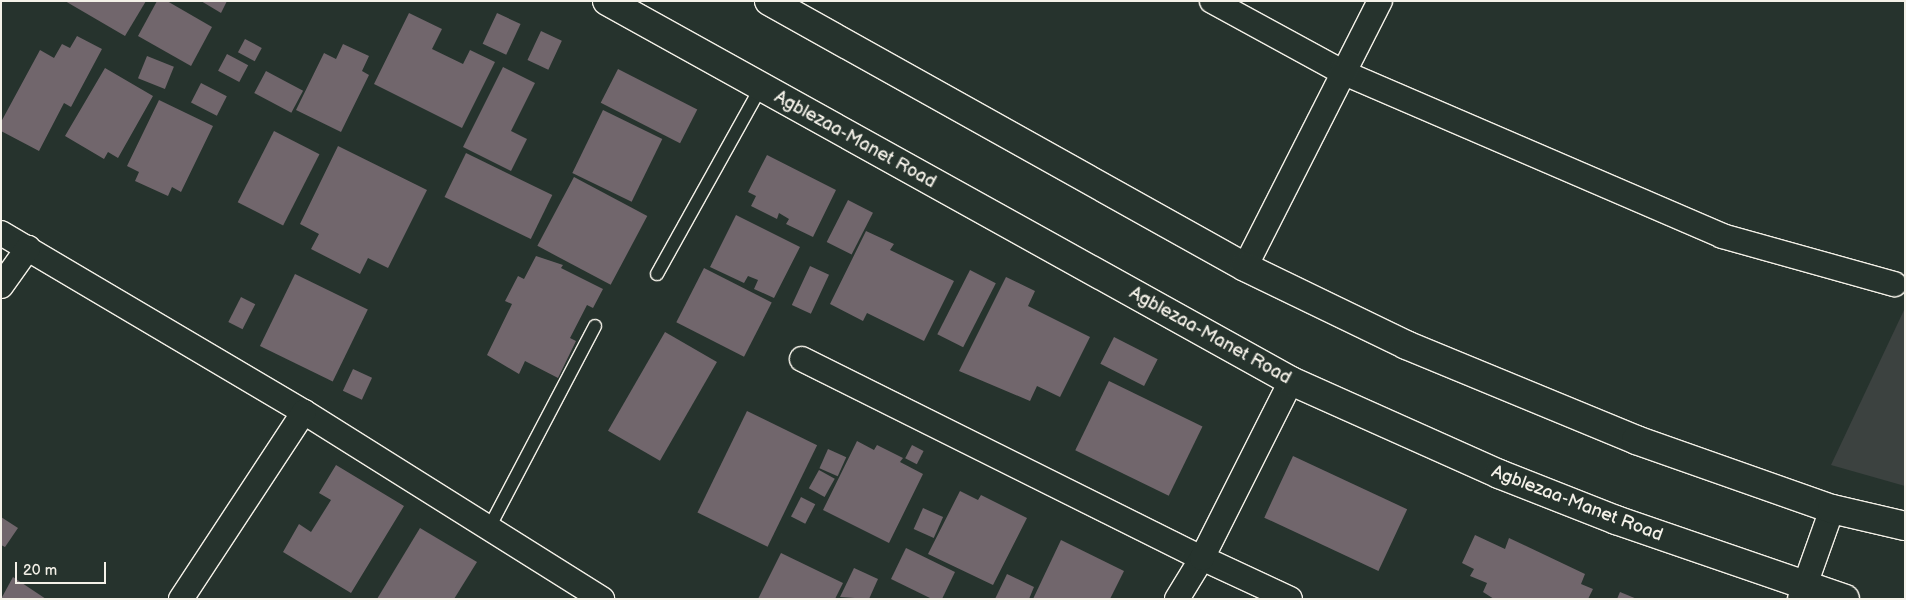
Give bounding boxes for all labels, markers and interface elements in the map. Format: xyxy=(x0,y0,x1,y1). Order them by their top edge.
street label: Agblezaa-Manet Road xyxy=(770,87,940,193)
street label: Agblezaa-Manet Road xyxy=(1125,283,1295,389)
street label: Agblezaa-Manet Road xyxy=(1488,461,1666,547)
scale bar xyxy=(18,552,109,584)
text: 20 m xyxy=(23,561,57,580)

